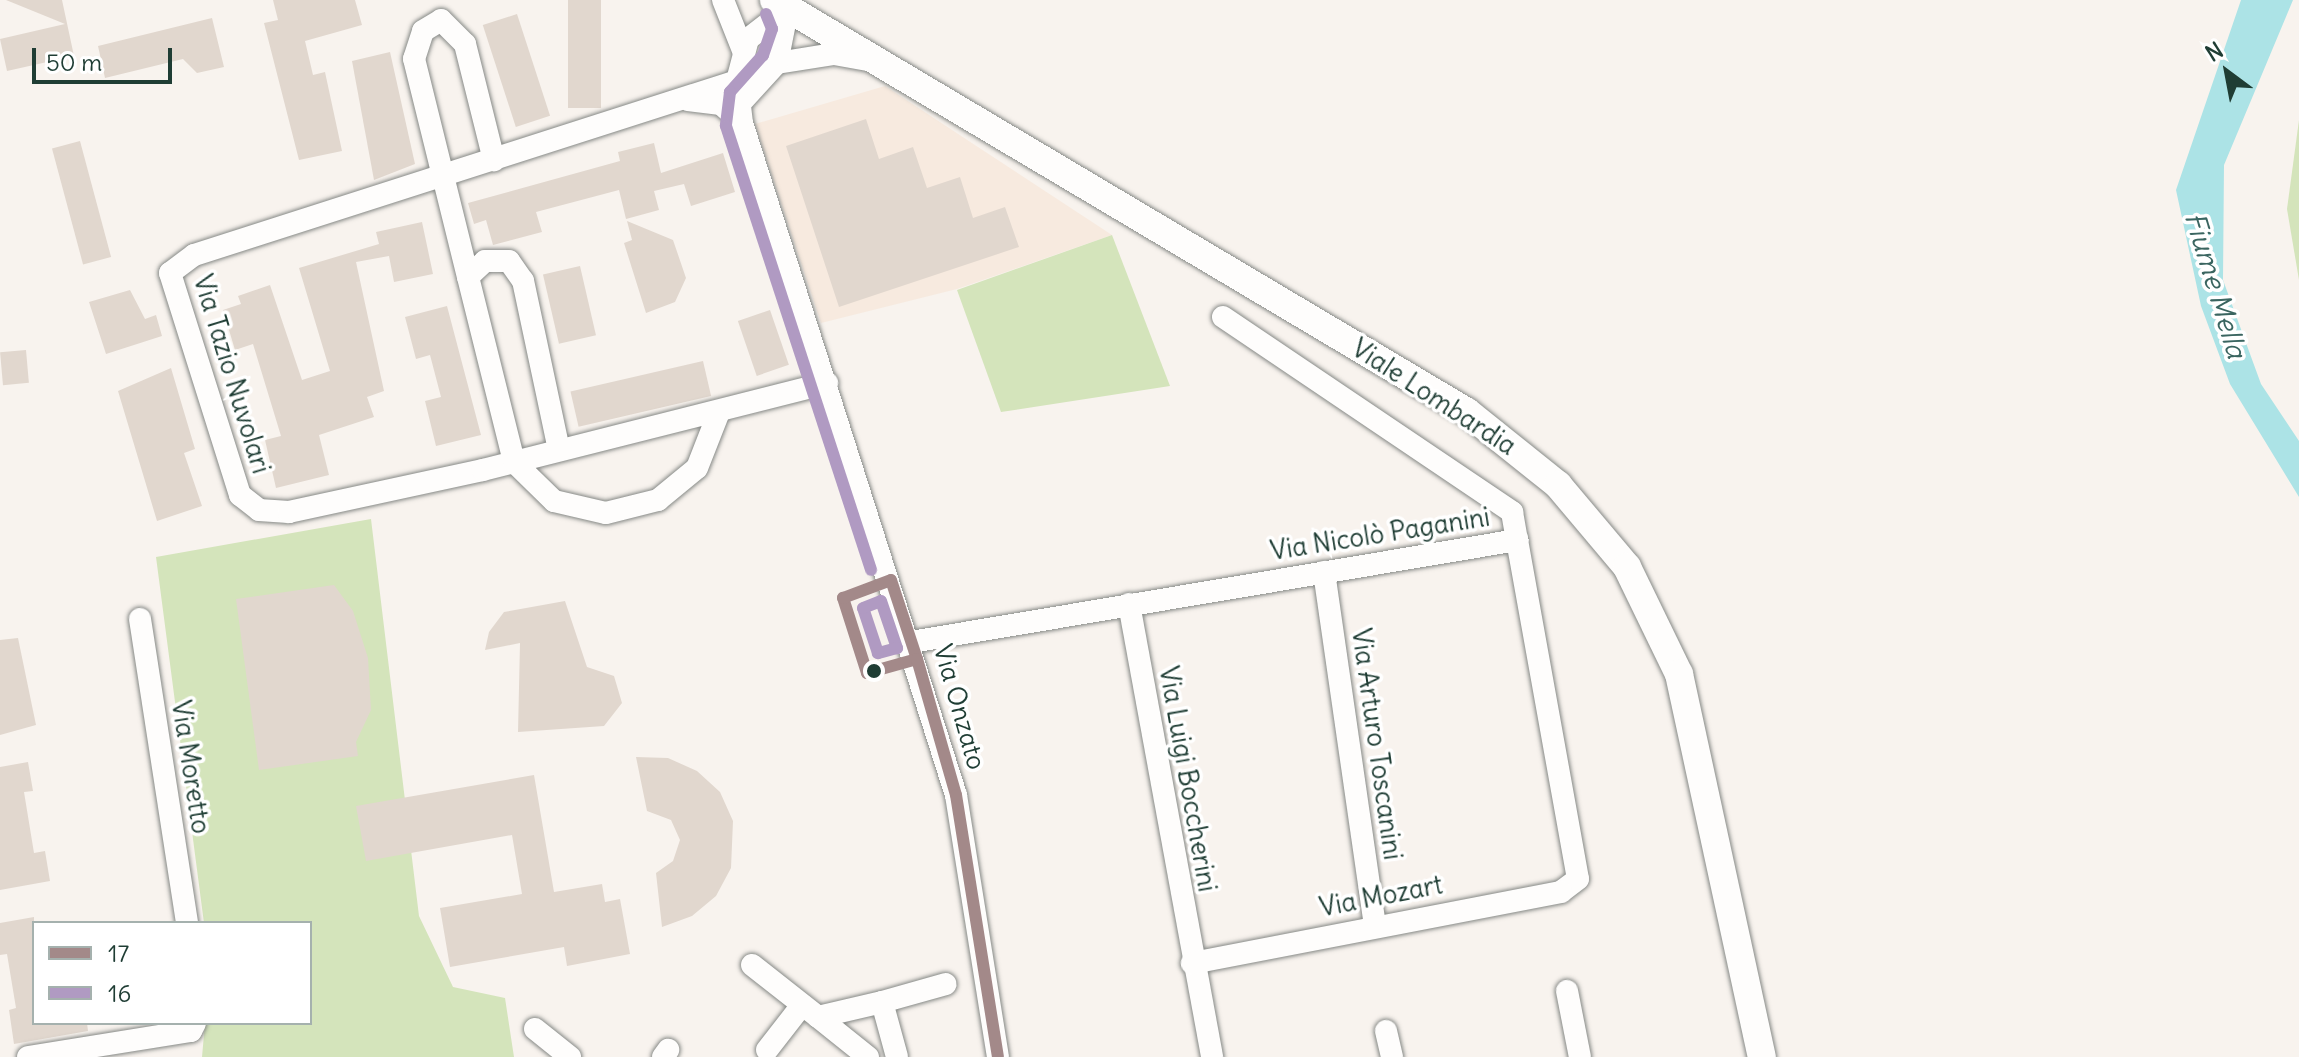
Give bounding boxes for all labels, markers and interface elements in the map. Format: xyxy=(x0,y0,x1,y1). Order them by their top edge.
scale bar xyxy=(36,32,176,82)
north arrow xyxy=(2187,32,2267,112)
text: N xyxy=(2200,36,2228,68)
text: 50 m xyxy=(46,47,102,77)
water label: Fiume Mella xyxy=(2178,208,2254,362)
street label: Via Tazio Nuvolari xyxy=(187,271,277,477)
street label: Viale Lombardia xyxy=(1346,332,1522,462)
street label: Via Nicolò Paganini xyxy=(1268,501,1492,567)
street label: Via Arturo Toscanini xyxy=(1345,626,1409,862)
street label: Via Onzato xyxy=(927,641,993,773)
unlabelled marker xyxy=(866,663,882,679)
street label: Via Luigi Boccherini xyxy=(1153,664,1223,894)
street label: Via Moretto xyxy=(165,698,217,836)
street label: Via Mozart xyxy=(1317,869,1445,923)
legend xyxy=(32,921,312,1025)
text: 17 xyxy=(108,938,129,968)
text: 16 xyxy=(108,978,131,1008)

